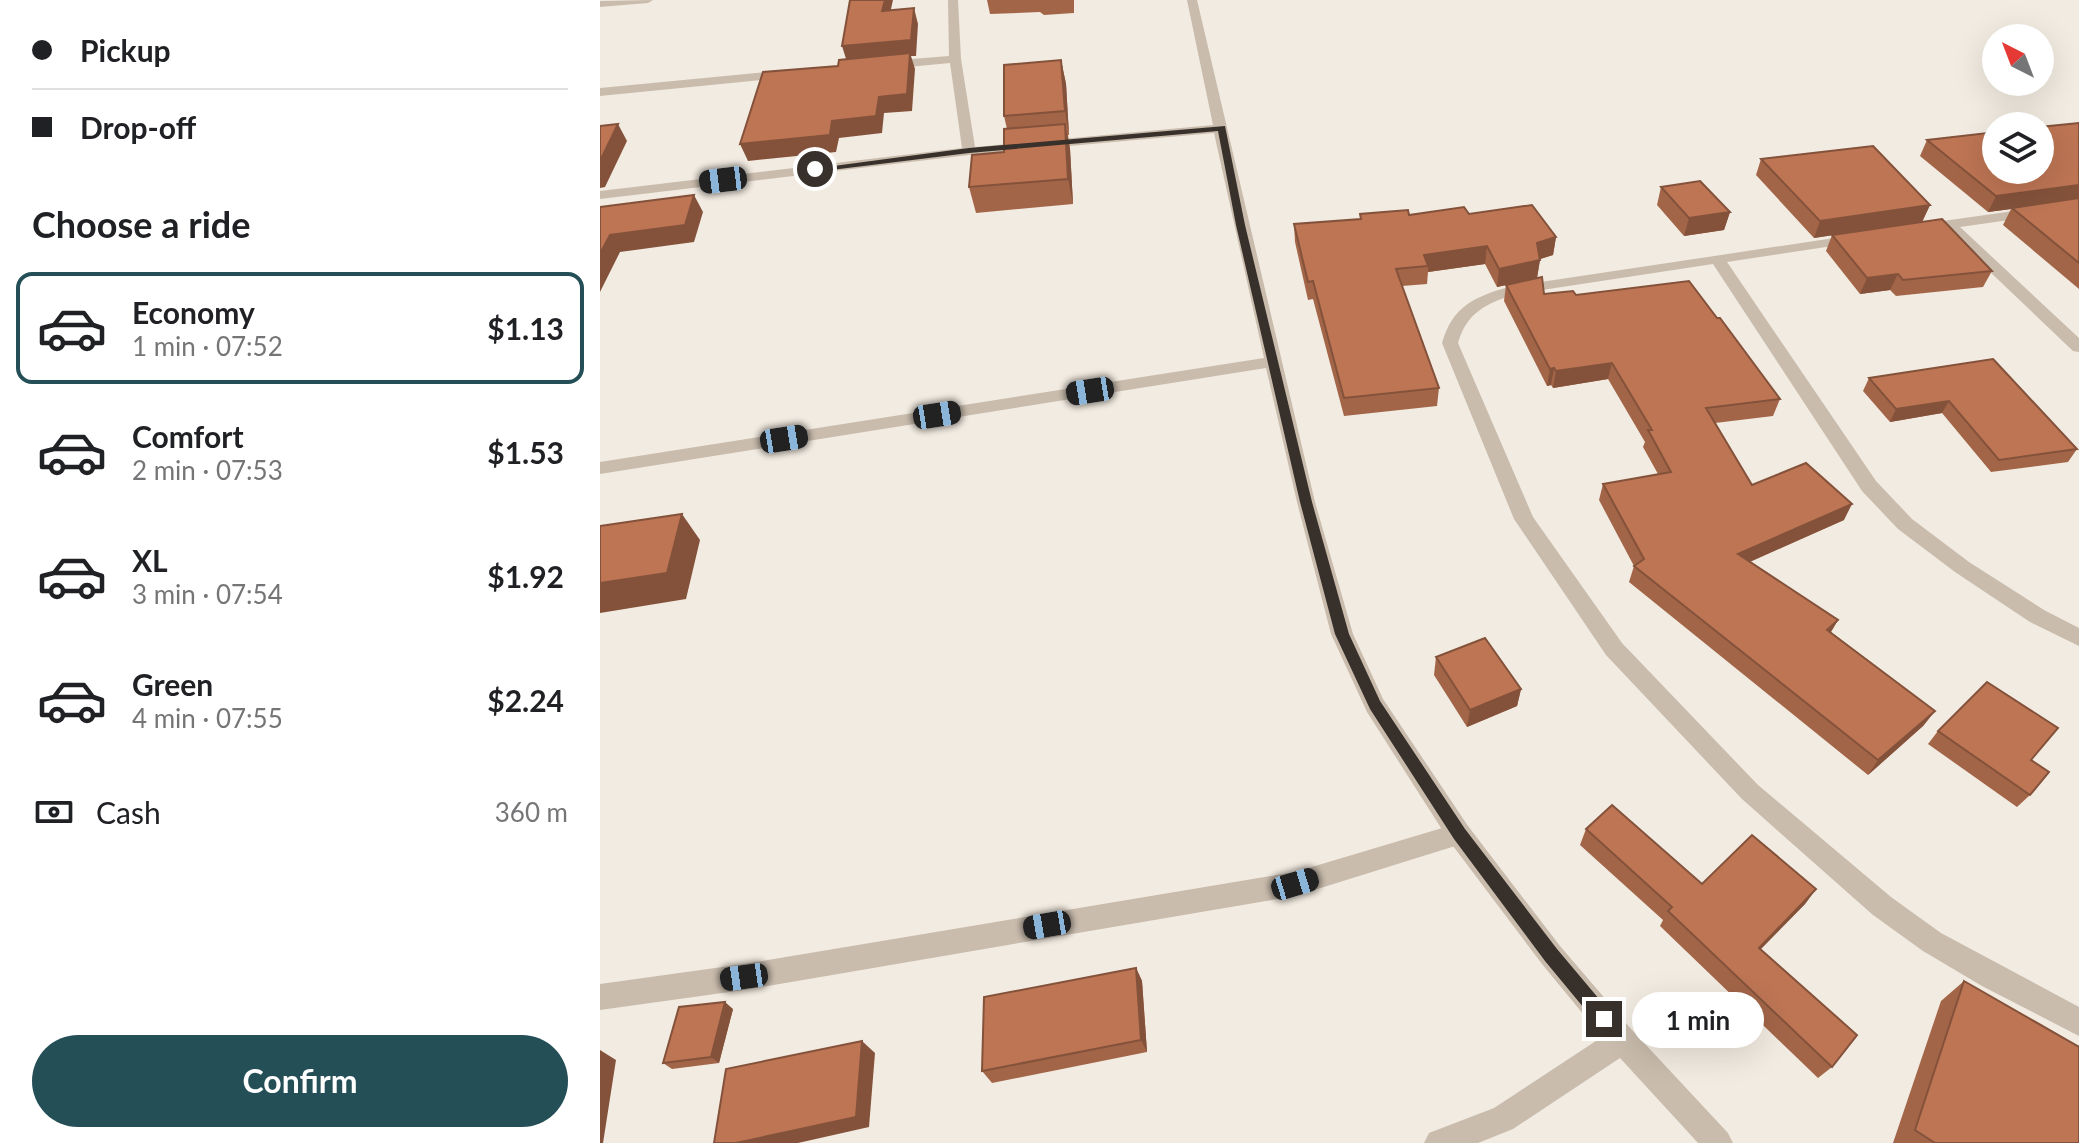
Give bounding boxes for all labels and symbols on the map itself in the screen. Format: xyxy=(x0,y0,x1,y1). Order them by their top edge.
north arrow xyxy=(1982,24,2054,96)
route start xyxy=(797,151,833,187)
car xyxy=(698,165,748,195)
car xyxy=(1064,375,1116,407)
car xyxy=(911,399,963,431)
car xyxy=(758,423,810,455)
car xyxy=(1269,866,1321,902)
car xyxy=(1021,909,1073,941)
car xyxy=(719,962,769,992)
callout: 1 min xyxy=(1632,991,1764,1047)
route end xyxy=(1586,1001,1622,1037)

